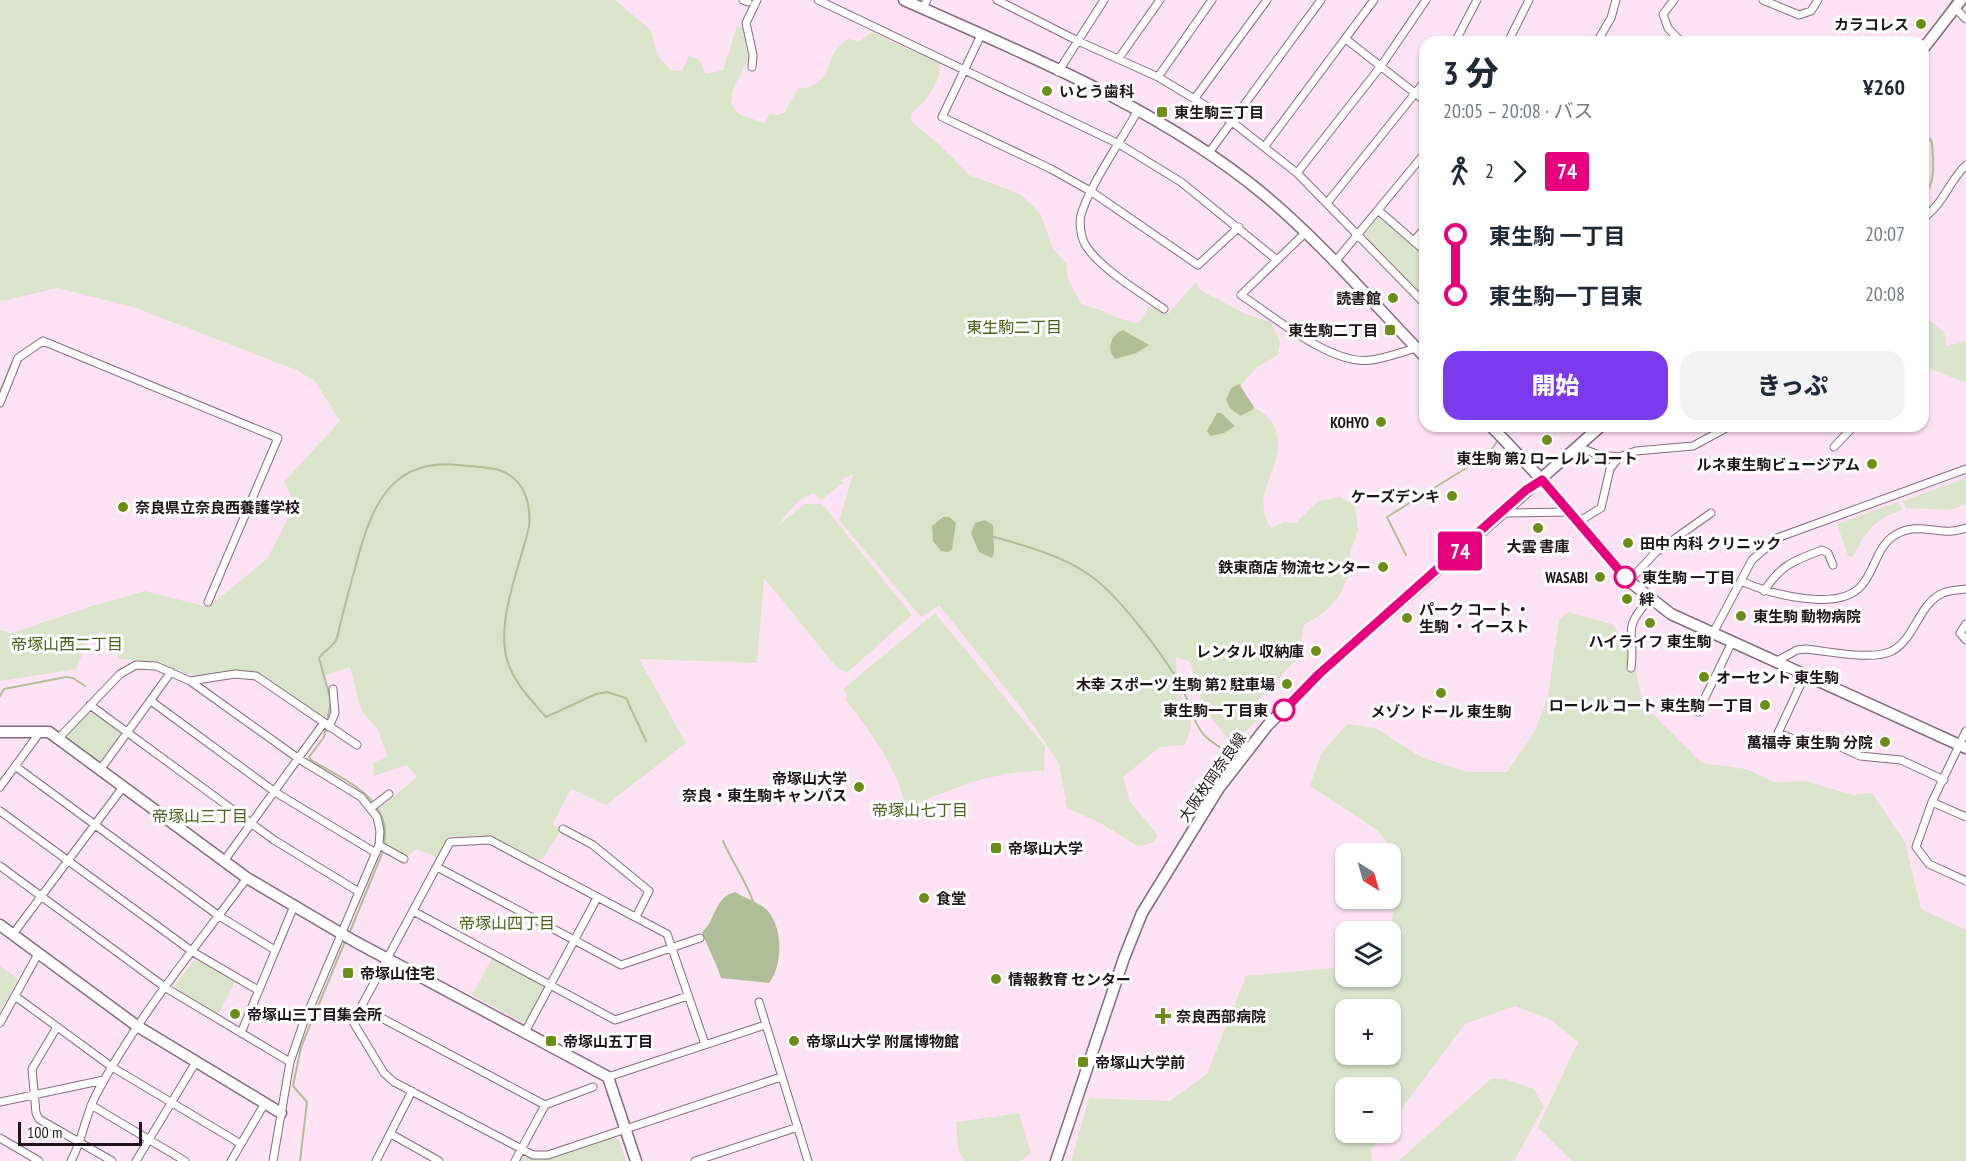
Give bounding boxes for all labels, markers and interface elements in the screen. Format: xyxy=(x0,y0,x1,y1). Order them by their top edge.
place label: カラコレス xyxy=(1834,15,1909,34)
marker: カラコレス xyxy=(1914,17,1928,31)
text: 3 分 xyxy=(1443,51,1499,94)
text: ¥260 xyxy=(1863,73,1905,101)
place label: いとう歯科 xyxy=(1059,82,1134,101)
marker: いとう歯科 xyxy=(1040,84,1054,98)
text: 20:05 – 20:08 · バス xyxy=(1443,98,1594,124)
place label: 東生駒三丁目 xyxy=(1174,103,1264,122)
marker: 東生駒三丁目 xyxy=(1155,105,1169,119)
icon: walk xyxy=(1443,155,1476,188)
icon: forward xyxy=(1503,155,1536,188)
text: 2 xyxy=(1485,158,1494,184)
text: 74 xyxy=(1557,158,1577,185)
text: 20:07 xyxy=(1865,221,1905,247)
text: 東生駒 一丁目 xyxy=(1489,222,1626,250)
text: 20:08 xyxy=(1865,281,1905,307)
text: 東生駒一丁目東 xyxy=(1489,282,1643,310)
place label: 読書館 xyxy=(1336,289,1381,308)
marker: 読書館 xyxy=(1386,291,1400,305)
district label: 東生駒二丁目 xyxy=(966,317,1062,337)
place label: 東生駒二丁目 xyxy=(1288,321,1378,340)
marker: 東生駒二丁目 xyxy=(1383,323,1397,337)
button: 開始 xyxy=(1443,351,1668,420)
button: きっぷ xyxy=(1680,351,1905,420)
place label: KOHYO xyxy=(1330,413,1369,432)
marker: KOHYO xyxy=(1374,415,1388,429)
marker: 東生駒 第2 ローレル コート xyxy=(1540,433,1554,447)
place label: 東生駒 第2 ローレル コート xyxy=(1456,449,1638,468)
place label: ルネ東生駒ビュージアム xyxy=(1696,455,1860,474)
marker: ルネ東生駒ビュージアム xyxy=(1865,457,1879,471)
place label: ケーズデンキ xyxy=(1351,487,1440,506)
marker: ケーズデンキ xyxy=(1445,489,1459,503)
place label: 奈良県立奈良西養護学校 xyxy=(135,498,300,517)
marker: 奈良県立奈良西養護学校 xyxy=(116,500,130,514)
marker: 大雲 書庫 xyxy=(1531,521,1545,535)
line badge: 74 xyxy=(1433,532,1487,570)
place label: 田中 内科 クリニック xyxy=(1640,534,1781,553)
marker: 田中 内科 クリニック xyxy=(1621,536,1635,550)
place label: 大雲 書庫 xyxy=(1506,537,1570,556)
text: 74 xyxy=(1450,538,1470,565)
place label: 鉄東商店 物流センター xyxy=(1218,558,1371,577)
marker: 鉄東商店 物流センター xyxy=(1376,560,1390,574)
marker: 東生駒 一丁目 xyxy=(1614,566,1636,588)
place label: WASABI xyxy=(1544,568,1588,587)
place label: 東生駒 一丁目 xyxy=(1642,568,1735,587)
marker: WASABI xyxy=(1593,570,1607,584)
place label: 絆 xyxy=(1639,590,1655,609)
marker: 絆 xyxy=(1620,592,1634,606)
place label: パーク コート ・ 生駒 ・ イースト xyxy=(1419,600,1530,636)
place label: 東生駒 動物病院 xyxy=(1753,607,1861,626)
marker: 東生駒 動物病院 xyxy=(1734,609,1748,623)
marker: パーク コート ・ 生駒 ・ イースト xyxy=(1400,611,1414,625)
marker: ハイライフ 東生駒 xyxy=(1643,616,1657,630)
place label: ハイライフ 東生駒 xyxy=(1589,632,1711,651)
district label: 帝塚山西二丁目 xyxy=(11,634,123,654)
place label: レンタル 収納庫 xyxy=(1196,642,1304,661)
marker: レンタル 収納庫 xyxy=(1309,644,1323,658)
place label: オーセント 東生駒 xyxy=(1716,668,1839,687)
marker: オーセント 東生駒 xyxy=(1697,670,1711,684)
place label: 木幸 スポーツ 生駒 第2 駐車場 xyxy=(1076,675,1275,694)
marker: 木幸 スポーツ 生駒 第2 駐車場 xyxy=(1280,677,1294,691)
marker: メゾン ドール 東生駒 xyxy=(1434,686,1448,700)
place label: ローレル コート 東生駒 一丁目 xyxy=(1549,696,1753,715)
marker: ローレル コート 東生駒 一丁目 xyxy=(1758,698,1772,712)
marker: 東生駒一丁目東 xyxy=(1273,699,1295,721)
place label: 東生駒一丁目東 xyxy=(1163,701,1268,720)
place label: メゾン ドール 東生駒 xyxy=(1370,702,1512,721)
street label: 大阪枚岡奈良線 xyxy=(1174,729,1250,825)
place label: 萬福寺 東生駒 分院 xyxy=(1747,733,1873,752)
marker: 萬福寺 東生駒 分院 xyxy=(1878,735,1892,749)
place label: 帝塚山大学 奈良・東生駒キャンパス xyxy=(682,769,847,805)
marker: 帝塚山大学 奈良・東生駒キャンパス xyxy=(852,780,866,794)
district label: 帝塚山七丁目 xyxy=(872,800,968,820)
district label: 帝塚山三丁目 xyxy=(152,806,248,826)
place label: 帝塚山大学 xyxy=(1008,839,1083,858)
marker: 帝塚山大学 xyxy=(989,841,1003,855)
north arrow xyxy=(1335,843,1401,909)
map controls xyxy=(1335,843,1401,1143)
place label: 食堂 xyxy=(936,889,966,908)
marker: 食堂 xyxy=(917,891,931,905)
district label: 帝塚山四丁目 xyxy=(459,913,555,933)
button: layers xyxy=(1335,921,1401,987)
place label: 帝塚山住宅 xyxy=(360,964,435,983)
marker: 帝塚山住宅 xyxy=(341,966,355,980)
place label: 情報教育 センター xyxy=(1008,970,1131,989)
marker: 情報教育 センター xyxy=(989,972,1003,986)
button: + xyxy=(1335,999,1401,1065)
place label: 帝塚山三丁目集会所 xyxy=(247,1005,382,1024)
marker: 帝塚山三丁目集会所 xyxy=(228,1007,242,1021)
marker: 奈良西部病院 xyxy=(1154,1007,1172,1025)
place label: 奈良西部病院 xyxy=(1176,1007,1266,1026)
place label: 帝塚山五丁目 xyxy=(563,1032,653,1051)
place label: 帝塚山大学 附属博物館 xyxy=(806,1032,959,1051)
marker: 帝塚山五丁目 xyxy=(544,1034,558,1048)
marker: 帝塚山大学 附属博物館 xyxy=(787,1034,801,1048)
place label: 帝塚山大学前 xyxy=(1095,1053,1185,1072)
marker: 帝塚山大学前 xyxy=(1076,1055,1090,1069)
button: − xyxy=(1335,1077,1401,1143)
scale bar xyxy=(18,1119,142,1146)
text: 100 m xyxy=(27,1122,62,1142)

